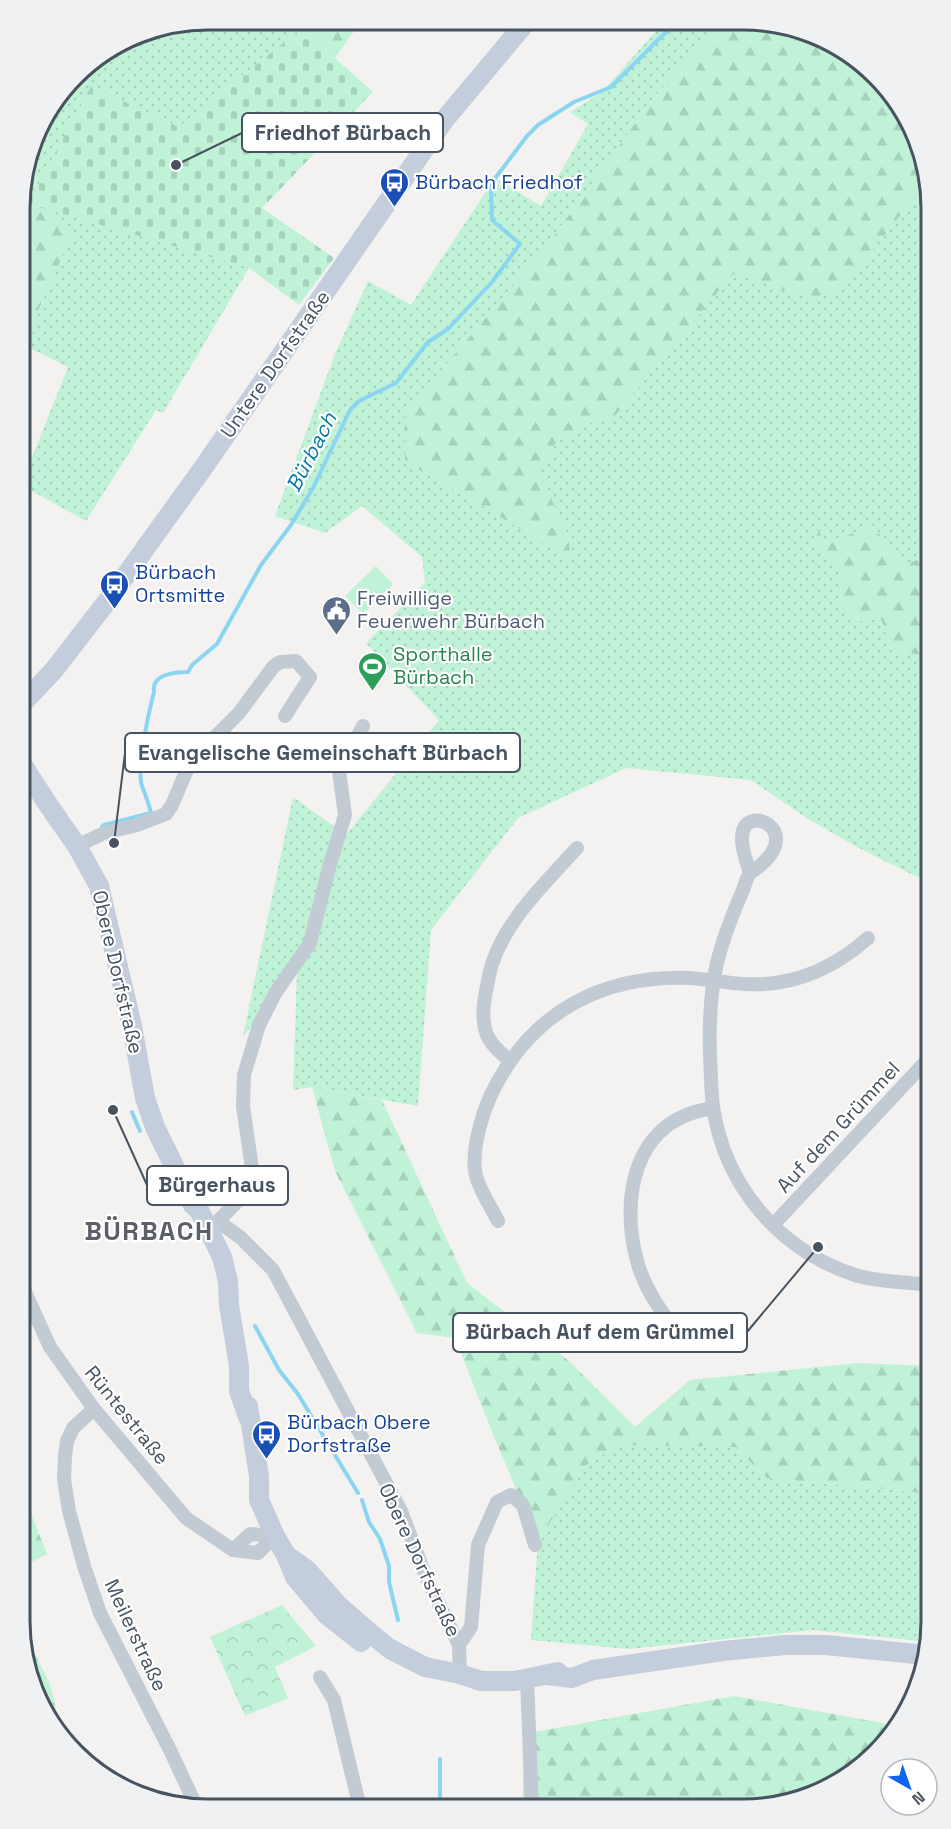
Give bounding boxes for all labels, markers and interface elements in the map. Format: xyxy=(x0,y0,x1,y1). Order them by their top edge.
callout: Friedhof Bürbach xyxy=(242,113,443,152)
text: Friedhof Bürbach xyxy=(255,119,431,146)
bus stop icon: Bürbach Friedhof xyxy=(378,166,410,208)
place label: Bürbach Friedhof xyxy=(415,169,583,195)
street label: Untere Dorfstraße xyxy=(214,285,336,443)
water label: Bürbach xyxy=(280,407,343,496)
place label: Bürbach Ortsmitte xyxy=(135,559,225,608)
bus stop icon: Bürbach Ortsmitte xyxy=(98,568,130,610)
place label: Freiwillige Feuerwehr Bürbach xyxy=(357,585,545,634)
public building icon: Freiwillige Feuerwehr Bürbach xyxy=(320,594,352,636)
place label: Sporthalle Bürbach xyxy=(393,641,493,690)
sports icon: Sporthalle Bürbach xyxy=(356,650,388,692)
callout: Evangelische Gemeinschaft Bürbach xyxy=(125,733,520,772)
text: Evangelische Gemeinschaft Bürbach xyxy=(138,739,508,766)
street label: Obere Dorfstraße xyxy=(87,888,149,1056)
street label: Auf dem Grümmel xyxy=(771,1056,905,1198)
callout: Bürgerhaus xyxy=(147,1166,288,1205)
text: Bürgerhaus xyxy=(158,1171,276,1198)
district label: BÜRBACH xyxy=(85,1214,213,1248)
callout: Bürbach Auf dem Grümmel xyxy=(453,1313,747,1352)
text: Bürbach Auf dem Grümmel xyxy=(465,1318,735,1345)
street label: Rüntestraße xyxy=(79,1360,175,1470)
place label: Bürbach Obere Dorfstraße xyxy=(287,1409,431,1458)
bus stop icon: Bürbach Obere Dorfstraße xyxy=(250,1418,282,1460)
street label: Obere Dorfstraße xyxy=(373,1479,467,1641)
street label: Meilerstraße xyxy=(99,1575,173,1695)
north arrow xyxy=(879,1757,939,1817)
text: N xyxy=(907,1787,929,1810)

